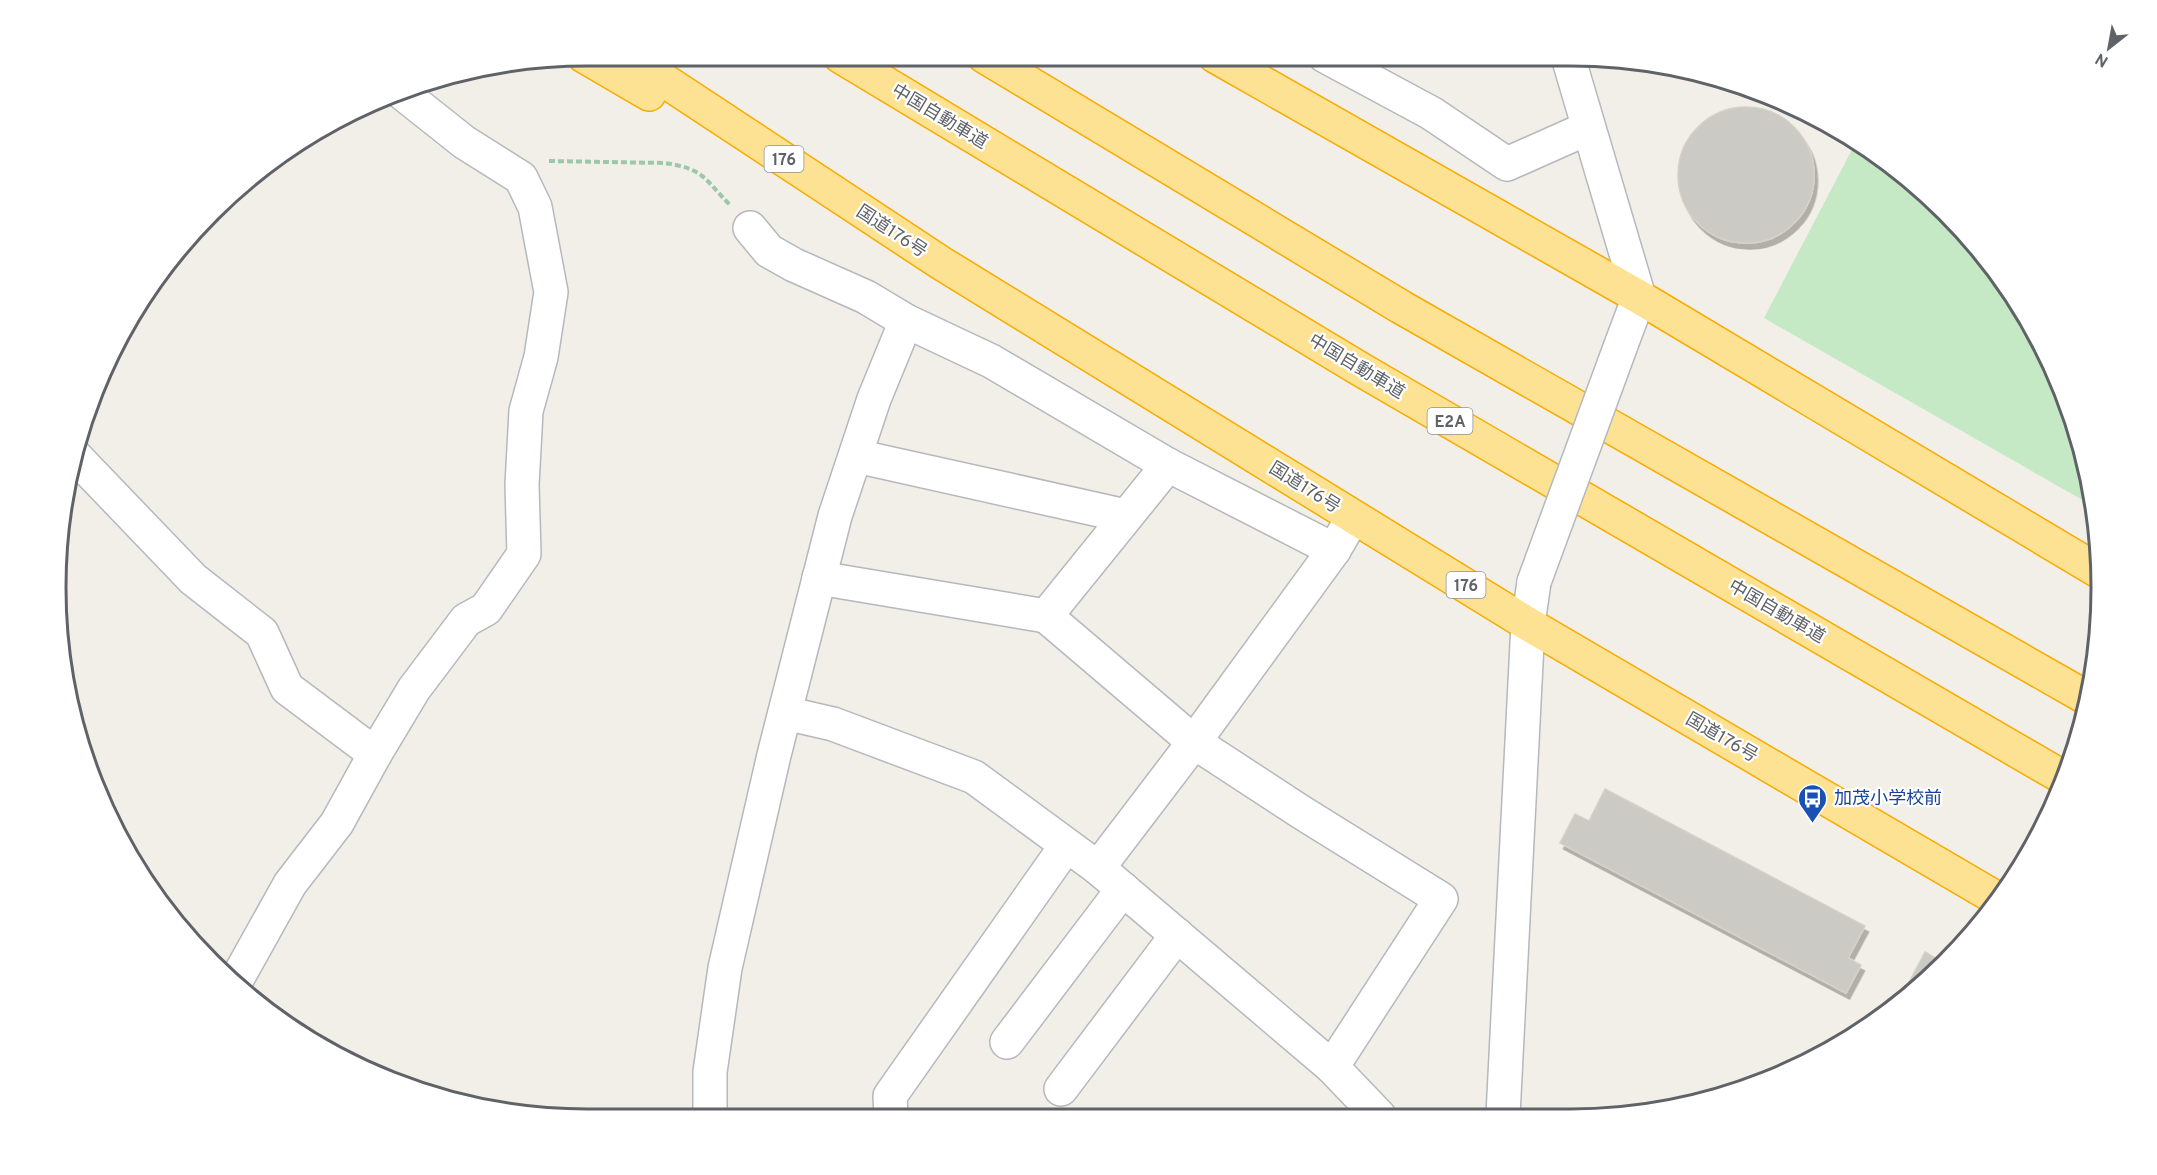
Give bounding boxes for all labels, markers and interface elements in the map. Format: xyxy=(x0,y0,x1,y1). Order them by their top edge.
north arrow xyxy=(2079,18,2139,78)
text: N xyxy=(2092,48,2112,71)
street label: 中国自動車道 xyxy=(887,80,991,155)
road number: 176 xyxy=(764,146,804,172)
street label: 国道176号 xyxy=(851,201,931,264)
street label: 中国自動車道 xyxy=(1304,330,1408,405)
road number: E2A xyxy=(1428,408,1472,434)
street label: 国道176号 xyxy=(1264,457,1344,519)
road number: 176 xyxy=(1446,572,1486,598)
street label: 中国自動車道 xyxy=(1724,575,1829,649)
street label: 国道176号 xyxy=(1681,708,1762,768)
bus stop icon: 加茂小学校前 xyxy=(1797,782,1829,824)
place label: 加茂小学校前 xyxy=(1834,788,1942,811)

